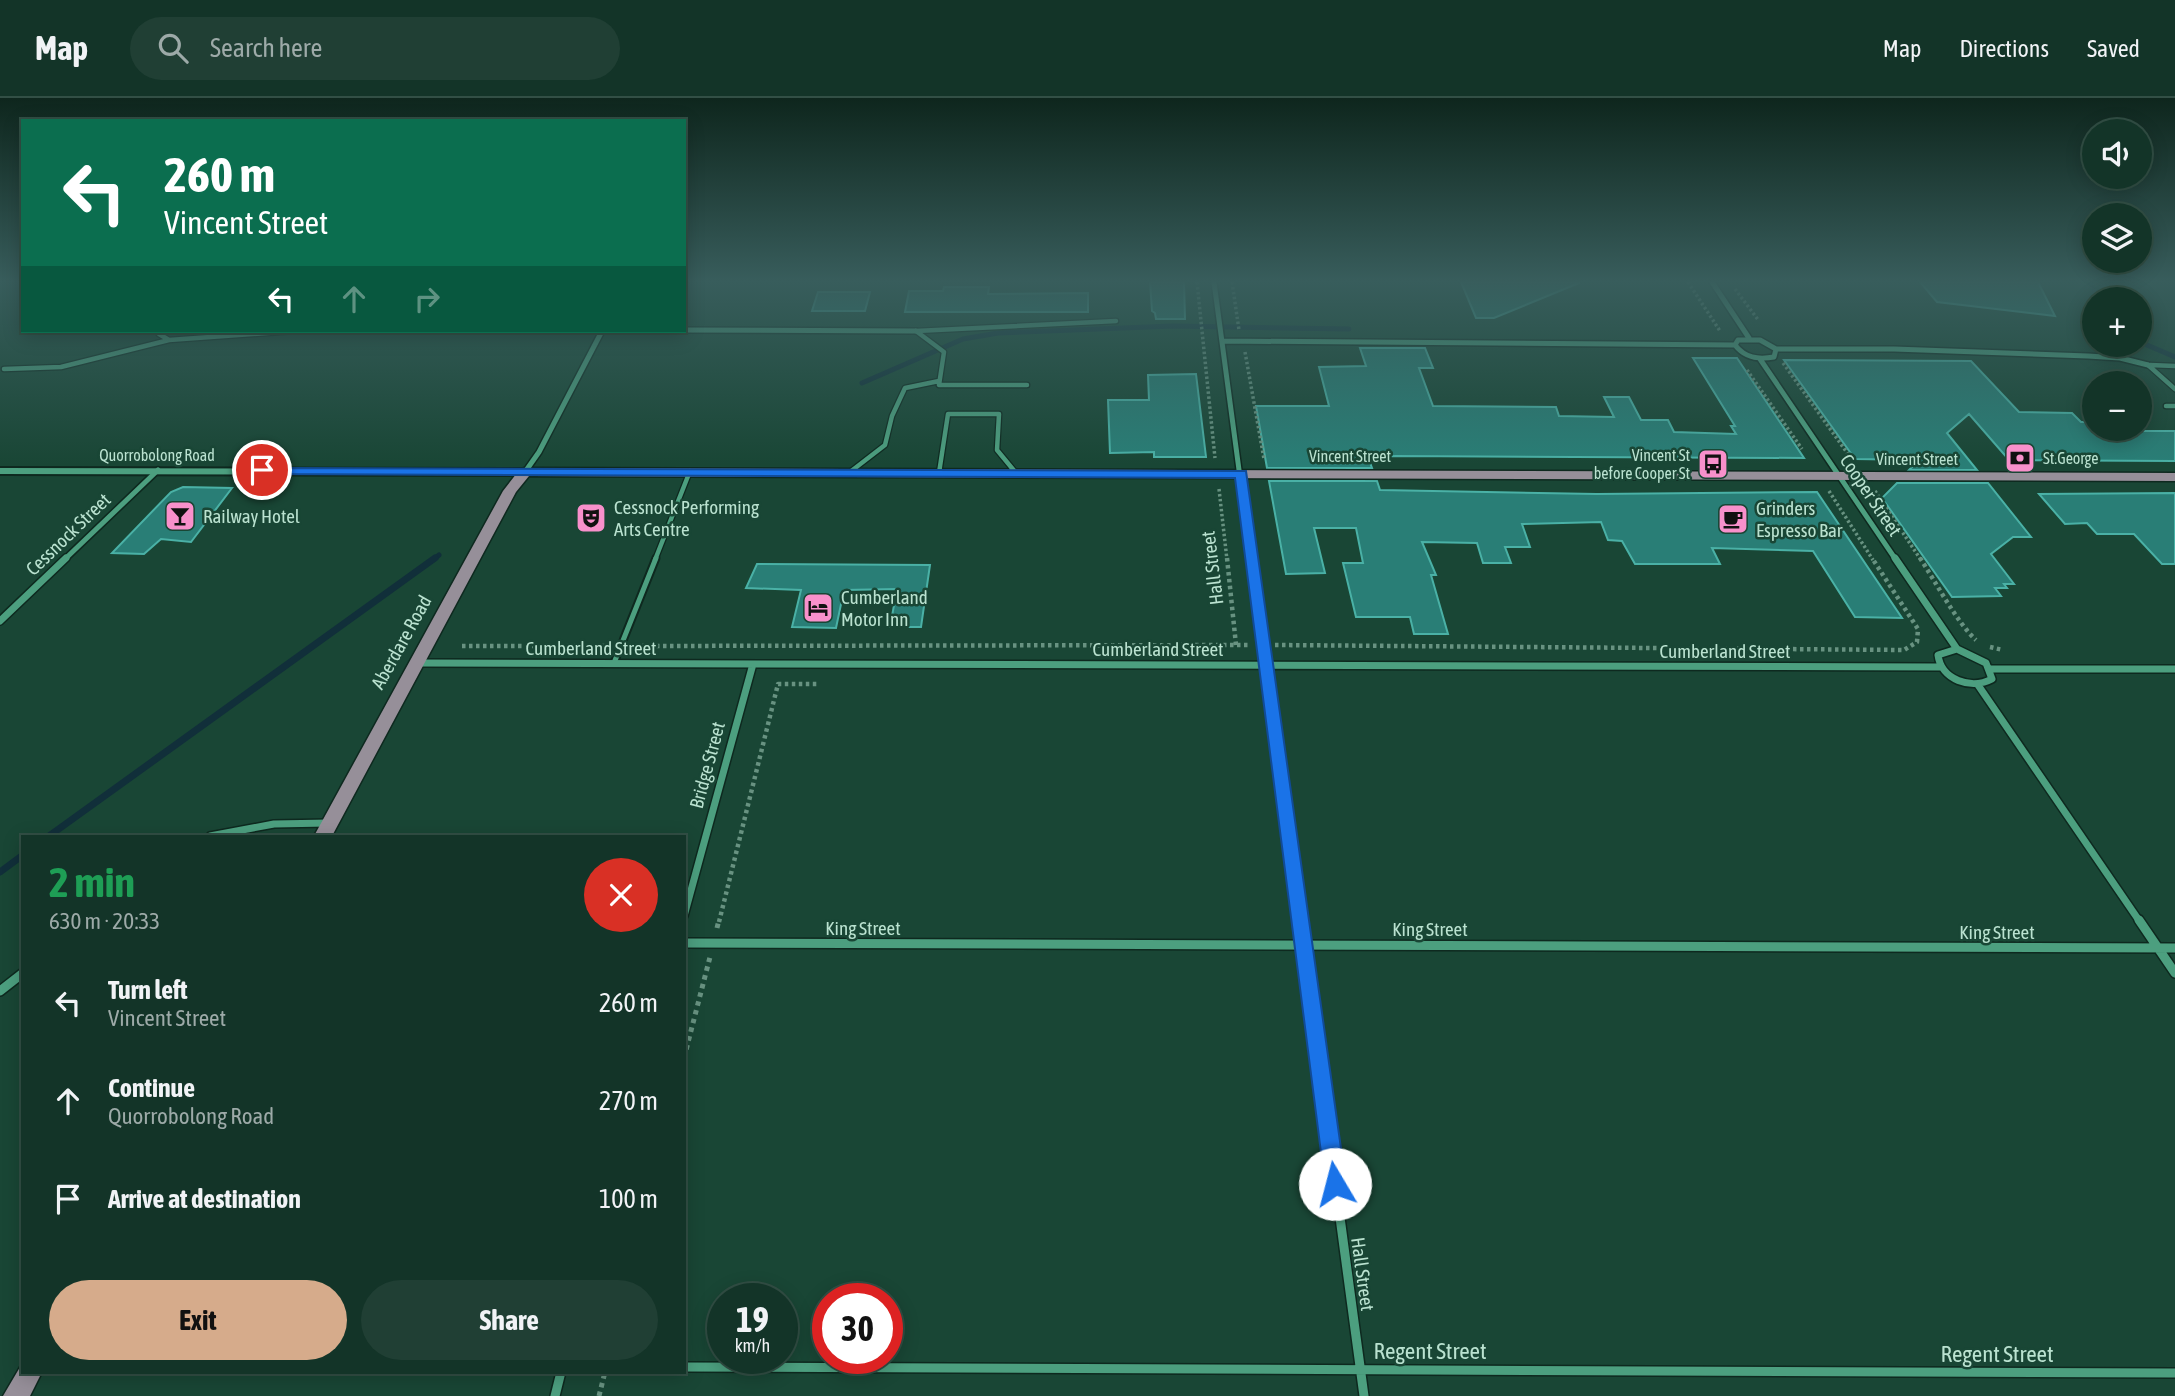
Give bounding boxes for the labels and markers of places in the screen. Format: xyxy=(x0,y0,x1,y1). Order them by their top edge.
pin xyxy=(232,440,292,500)
bank icon: St.George xyxy=(2003,441,2037,475)
place label: Vincent St before Cooper St xyxy=(1594,446,1690,483)
bus stop icon: Vincent St before Cooper St xyxy=(1696,447,1730,481)
place label: St.George xyxy=(2043,449,2098,468)
place label: Cessnock Performing Arts Centre xyxy=(614,496,760,540)
place label: Grinders Espresso Bar xyxy=(1756,497,1843,541)
bar icon: Railway Hotel xyxy=(163,499,197,533)
theatre icon: Cessnock Performing Arts Centre xyxy=(574,501,608,535)
cafe icon: Grinders Espresso Bar xyxy=(1716,502,1750,536)
place label: Railway Hotel xyxy=(203,505,300,527)
place label: Cumberland Motor Inn xyxy=(841,586,928,630)
hotel icon: Cumberland Motor Inn xyxy=(801,591,835,625)

